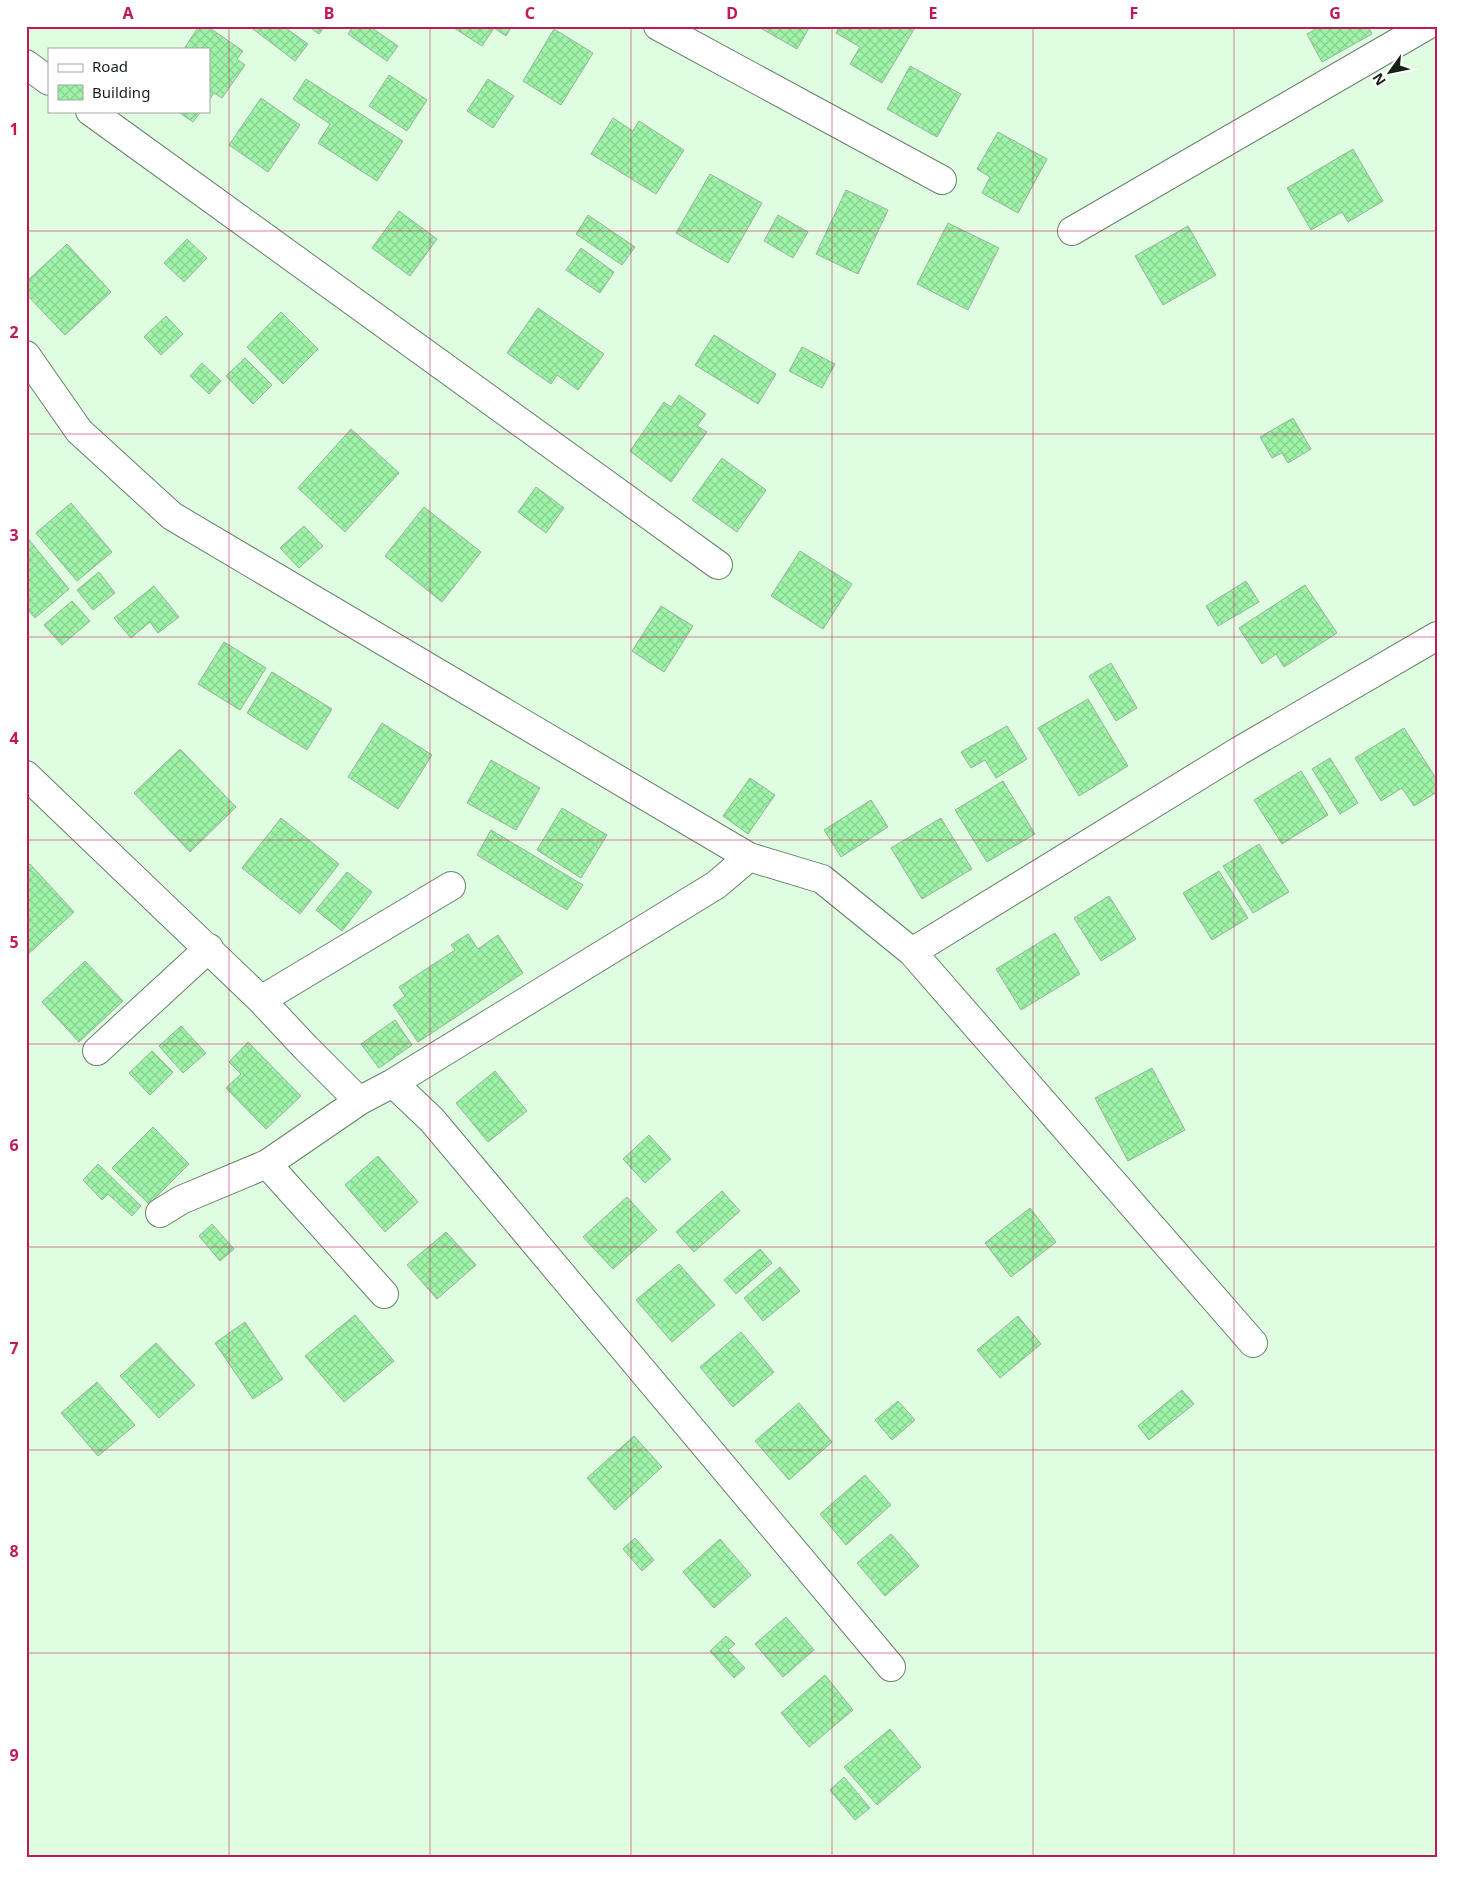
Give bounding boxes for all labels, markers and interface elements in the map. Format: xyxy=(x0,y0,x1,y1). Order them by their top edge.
text: A xyxy=(122,2,134,24)
text: B xyxy=(324,2,334,24)
text: C xyxy=(525,2,535,24)
text: D xyxy=(726,2,738,24)
text: E xyxy=(929,2,938,24)
text: F xyxy=(1130,2,1138,24)
text: G xyxy=(1329,2,1341,24)
legend xyxy=(48,48,210,112)
north arrow xyxy=(1366,48,1416,98)
text: Road xyxy=(92,56,128,76)
text: N xyxy=(1368,69,1390,89)
text: Building xyxy=(92,82,150,102)
text: 1 xyxy=(9,118,19,140)
text: 2 xyxy=(9,321,19,343)
text: 3 xyxy=(9,524,19,546)
text: 4 xyxy=(9,727,19,749)
text: 5 xyxy=(9,931,19,953)
text: 6 xyxy=(9,1134,19,1156)
text: 7 xyxy=(9,1337,19,1359)
text: 8 xyxy=(9,1540,19,1562)
text: 9 xyxy=(9,1744,19,1766)

